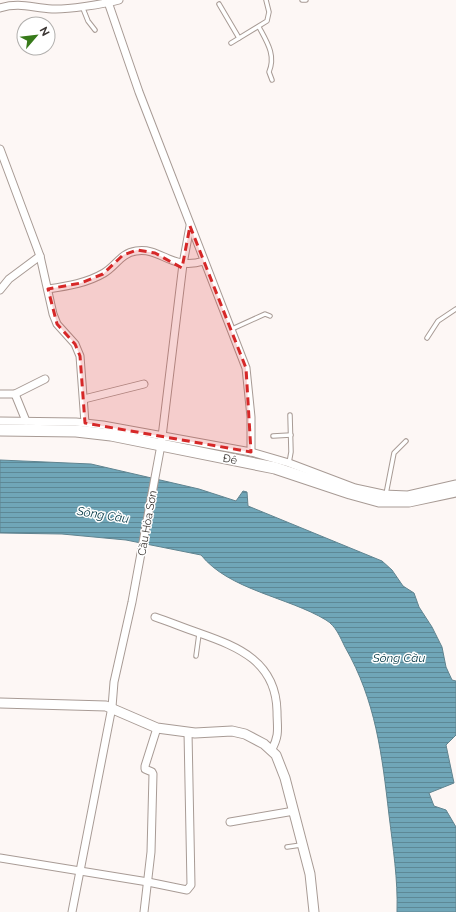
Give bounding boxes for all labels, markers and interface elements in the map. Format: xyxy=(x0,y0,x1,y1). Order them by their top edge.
north arrow xyxy=(16,16,56,56)
text: N xyxy=(37,25,52,38)
street label: Đê xyxy=(222,452,239,467)
street label: Cầu Hòa Sơn xyxy=(135,490,160,557)
water label: Sông Cầu xyxy=(75,504,130,526)
water label: Sông Cầu xyxy=(372,651,425,665)

